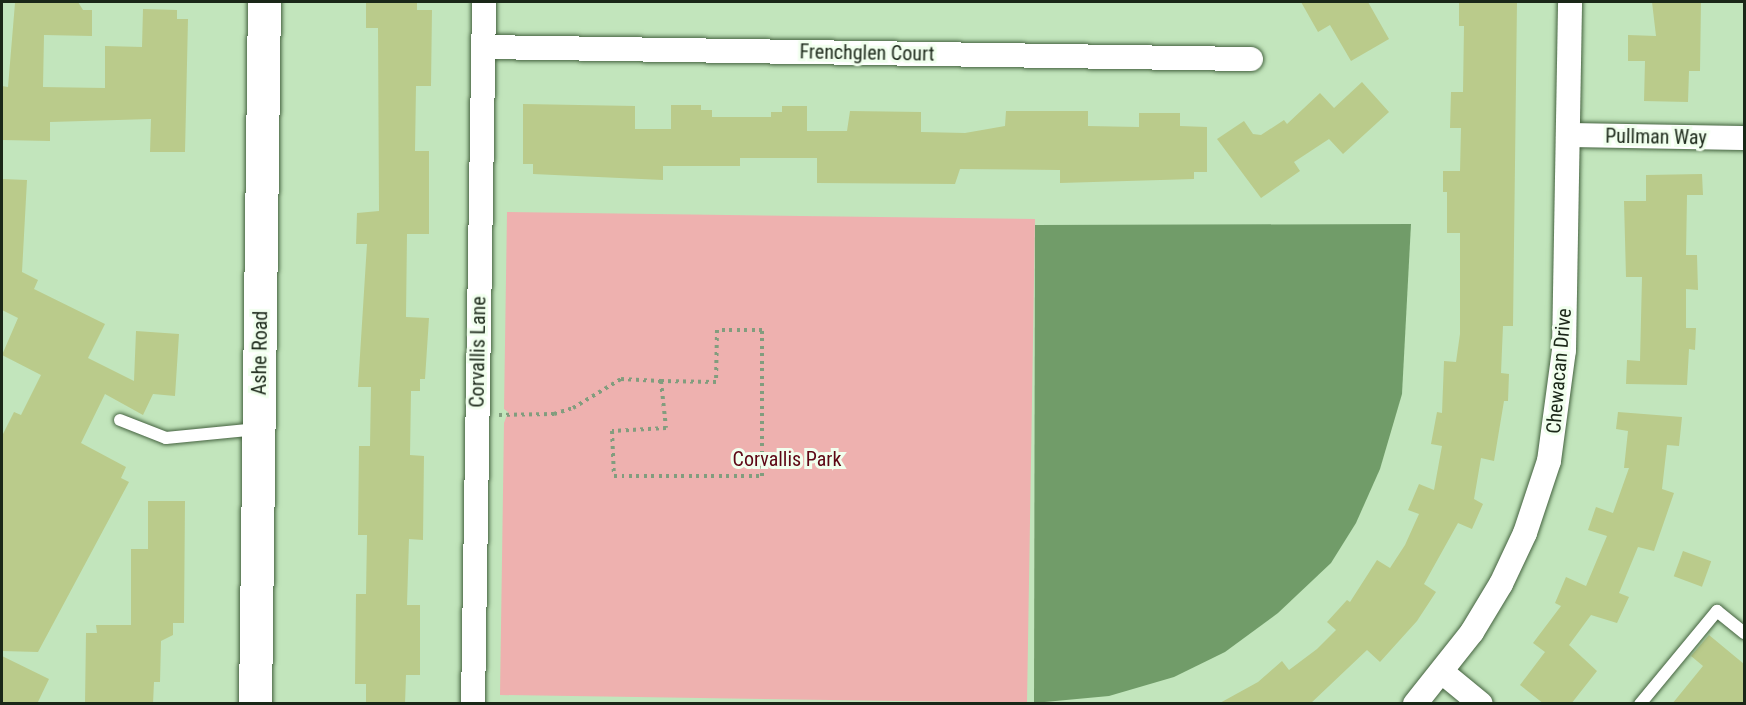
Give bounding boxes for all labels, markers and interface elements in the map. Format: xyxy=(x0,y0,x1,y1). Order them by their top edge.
street label: Frenchglen Court xyxy=(799,40,935,66)
street label: Pullman Way xyxy=(1605,124,1707,150)
street label: Corvallis Lane xyxy=(465,296,491,408)
street label: Chewacan Drive xyxy=(1542,307,1576,435)
street label: Ashe Road xyxy=(247,311,273,395)
park label: Corvallis Park xyxy=(733,447,841,471)

